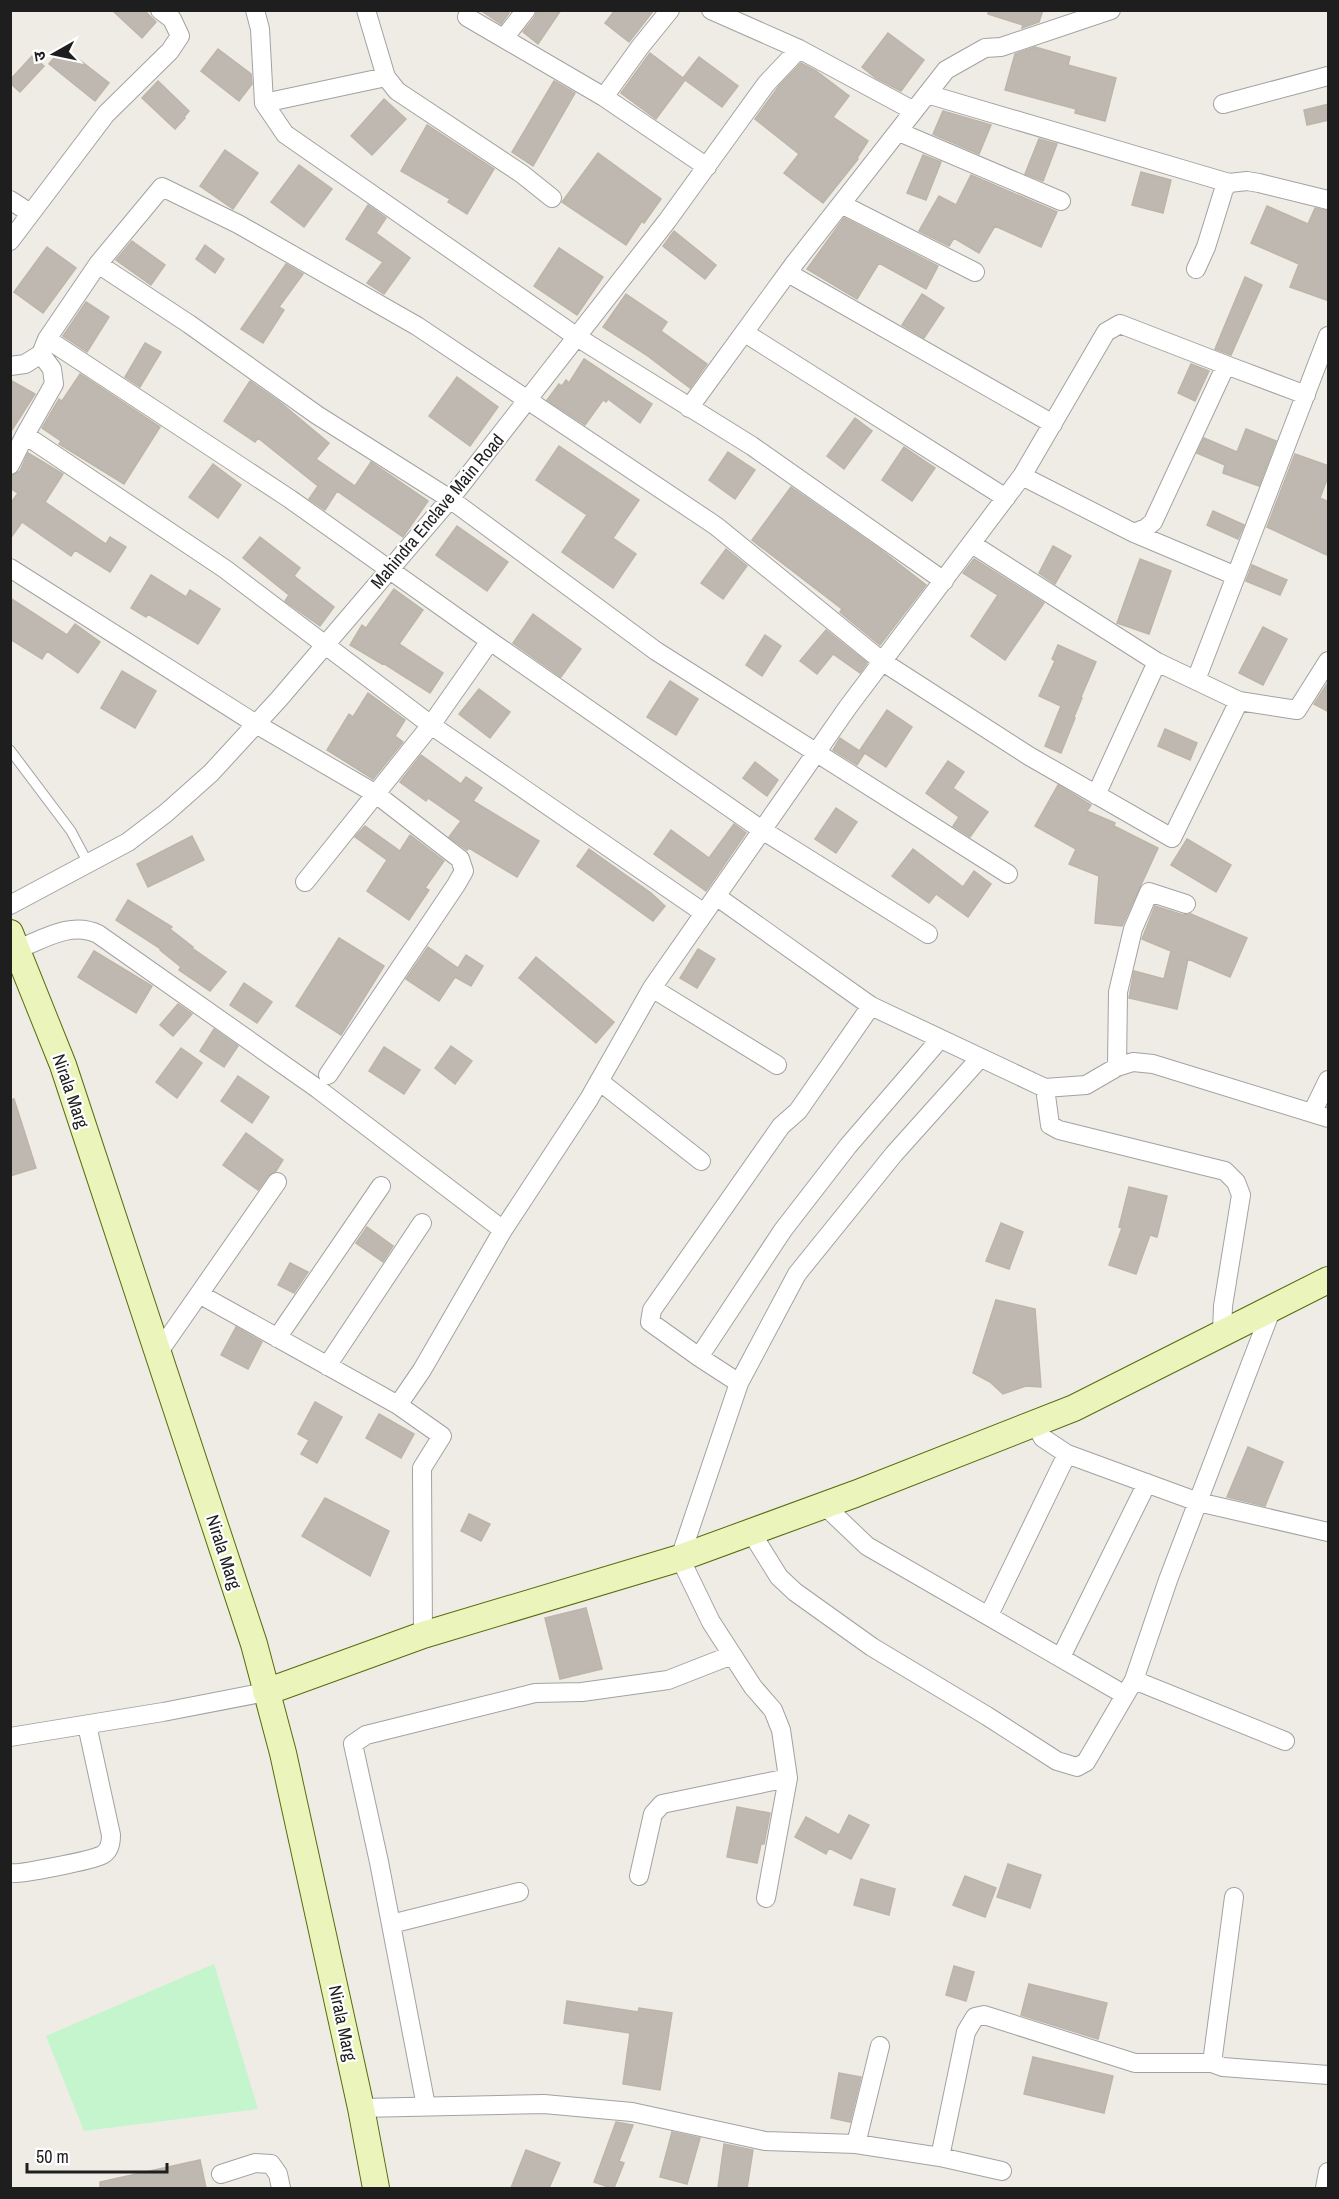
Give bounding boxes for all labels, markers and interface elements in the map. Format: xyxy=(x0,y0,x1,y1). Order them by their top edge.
north arrow xyxy=(24,24,84,84)
text: उ xyxy=(27,49,51,63)
street label: Mahindra Enclave Main Road xyxy=(365,428,509,594)
street label: Nirala Marg xyxy=(47,1050,96,1132)
street label: Nirala Marg xyxy=(200,1511,248,1593)
street label: Nirala Marg xyxy=(323,1983,363,2064)
scale bar xyxy=(27,2136,166,2174)
text: 50 m xyxy=(36,2144,69,2169)

